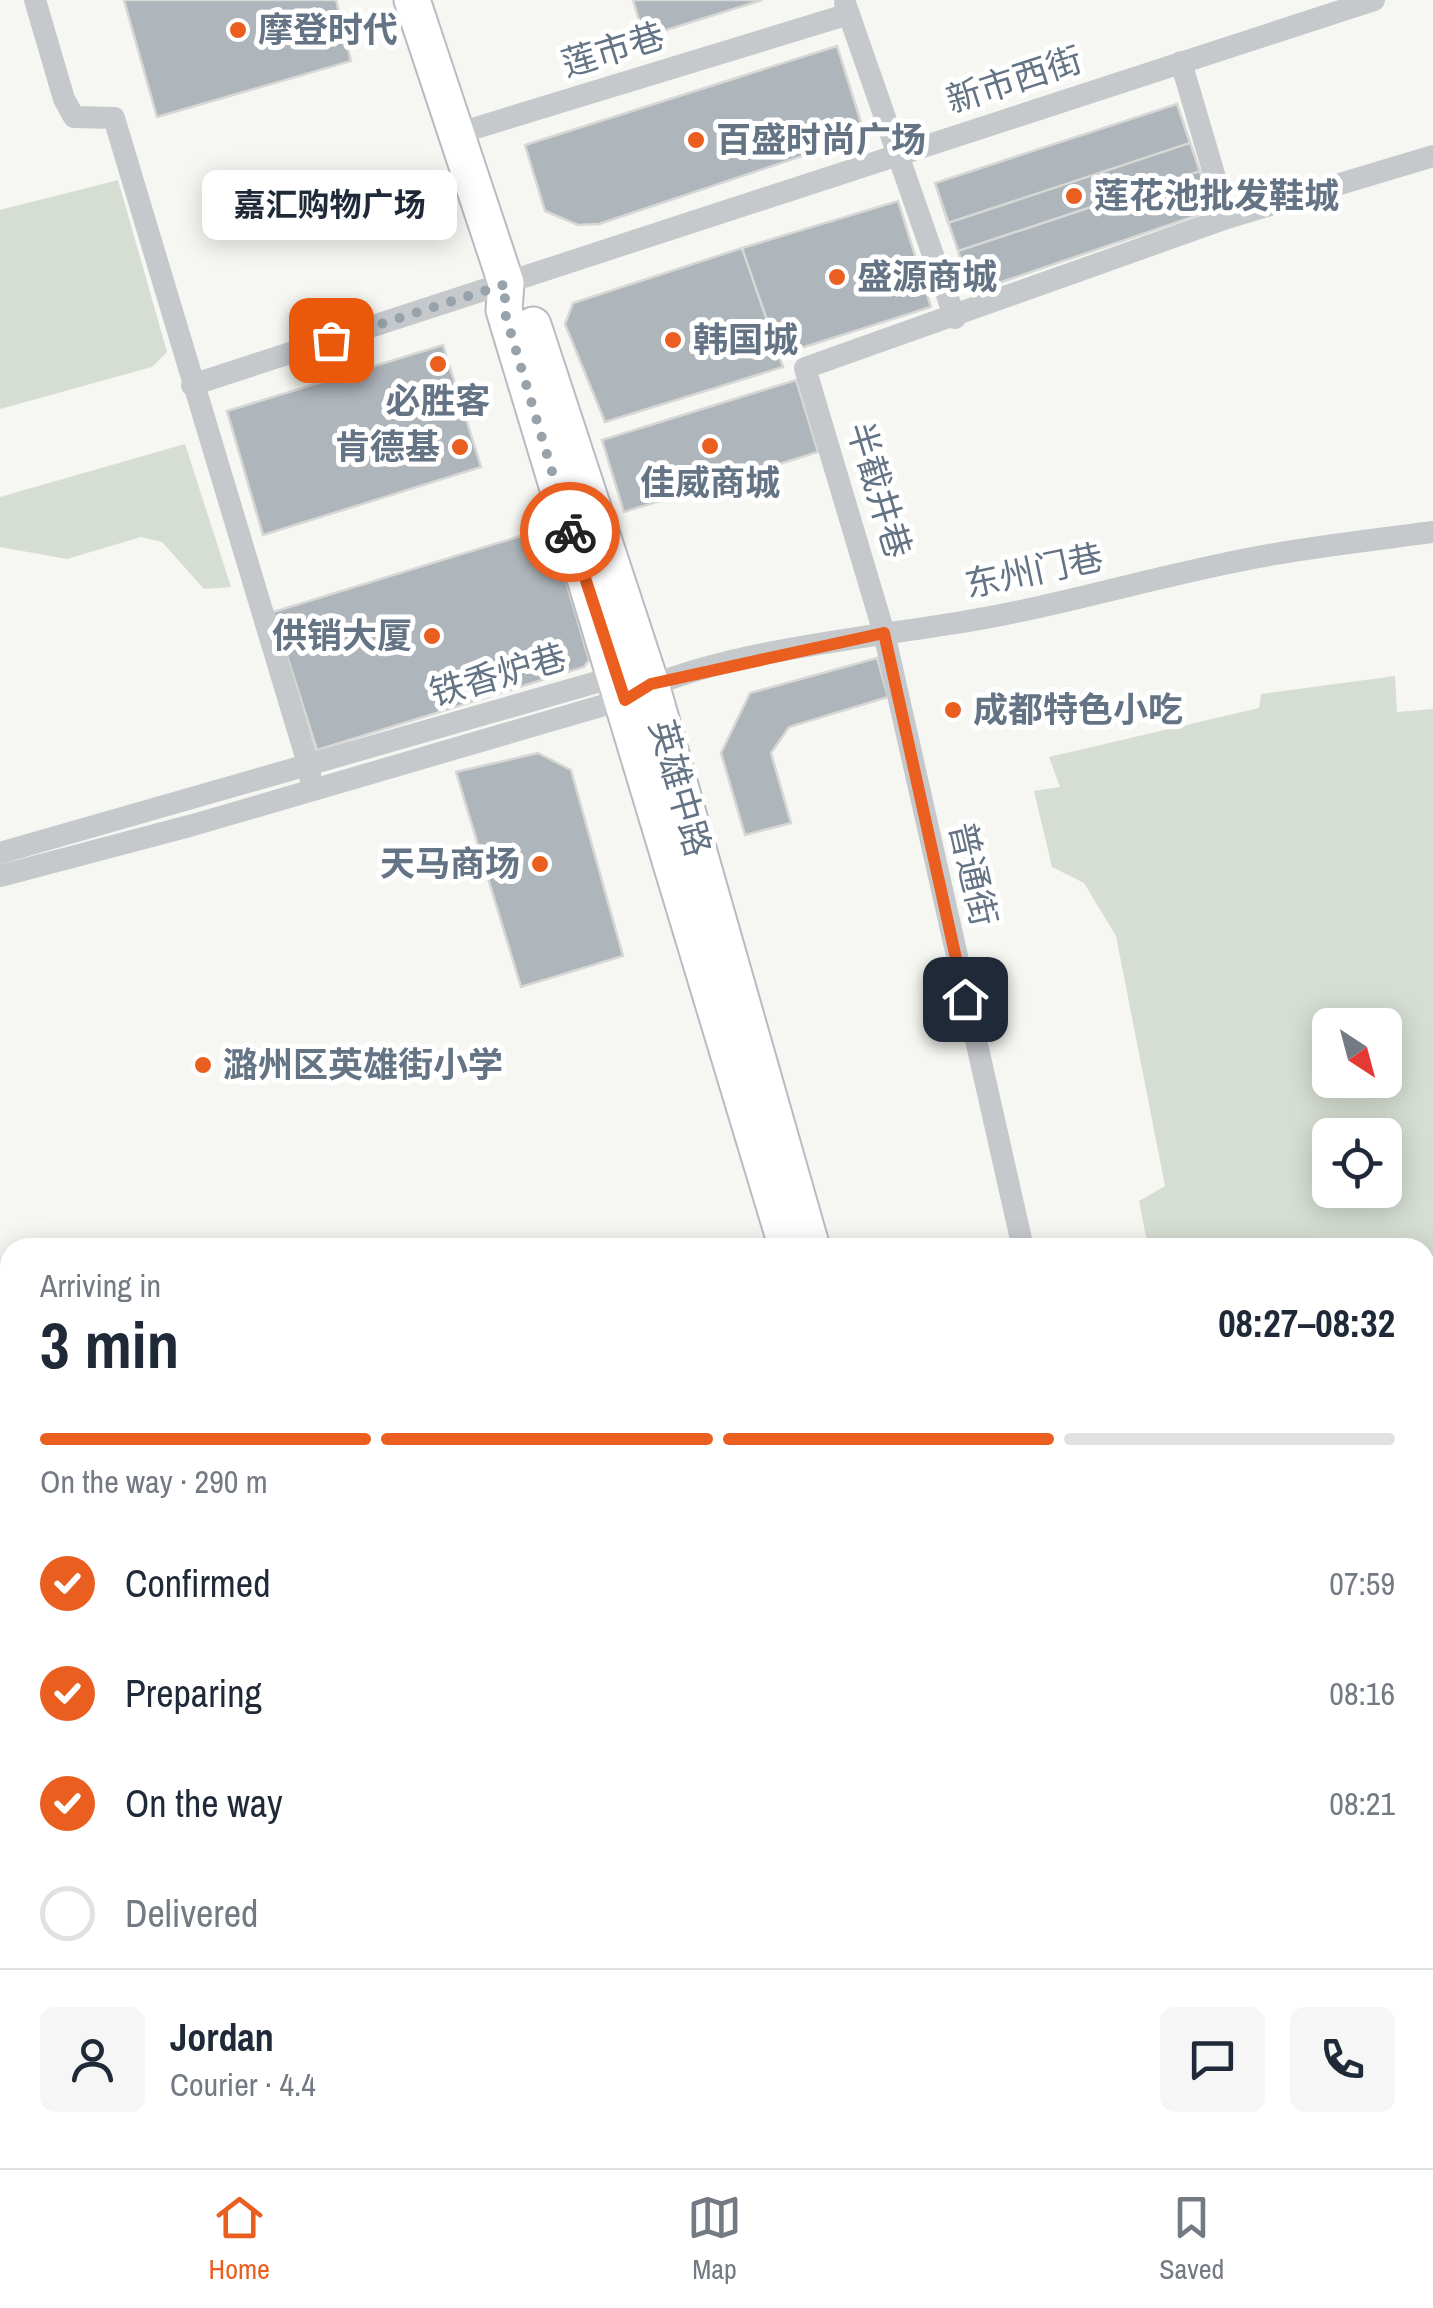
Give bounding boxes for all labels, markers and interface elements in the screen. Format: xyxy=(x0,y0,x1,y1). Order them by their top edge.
place label: 摩登时代 xyxy=(258,6,398,53)
street label: 莲市巷 xyxy=(556,12,670,87)
marker: 摩登时代 xyxy=(227,19,249,41)
street label: 新市西街 xyxy=(940,36,1088,124)
place label: 百盛时尚广场 xyxy=(716,116,926,163)
marker: 百盛时尚广场 xyxy=(685,129,707,151)
callout: 嘉汇购物广场 xyxy=(204,170,458,240)
place label: 莲花池批发鞋城 xyxy=(1094,172,1339,219)
text: 嘉汇购物广场 xyxy=(233,183,426,226)
marker: 莲花池批发鞋城 xyxy=(1063,185,1085,207)
place label: 盛源商城 xyxy=(857,253,997,300)
marker: 盛源商城 xyxy=(826,266,848,288)
pin xyxy=(289,298,374,383)
icon: bag xyxy=(304,313,359,368)
place label: 韩国城 xyxy=(693,316,798,363)
marker: 韩国城 xyxy=(662,329,684,351)
marker: 必胜客 xyxy=(427,353,449,375)
place label: 必胜客 xyxy=(385,377,491,424)
street label: 半截井巷 xyxy=(837,416,922,564)
place label: 肯德基 xyxy=(335,423,440,470)
marker: 佳威商城 xyxy=(699,435,721,457)
marker: 肯德基 xyxy=(449,436,471,458)
place label: 佳威商城 xyxy=(640,459,780,506)
courier xyxy=(520,482,620,582)
icon: bike xyxy=(543,505,598,560)
street label: 东州门巷 xyxy=(961,533,1107,608)
place label: 供销大厦 xyxy=(272,612,412,659)
marker: 供销大厦 xyxy=(421,625,443,647)
street label: 铁香炉巷 xyxy=(424,633,572,716)
place label: 成都特色小吃 xyxy=(973,686,1183,733)
marker: 成都特色小吃 xyxy=(942,699,964,721)
street label: 英雄中路 xyxy=(639,714,722,862)
street label: 普通街 xyxy=(939,817,1008,930)
place label: 天马商场 xyxy=(380,840,520,887)
marker: 天马商场 xyxy=(529,853,551,875)
pin xyxy=(923,957,1008,1042)
icon: home xyxy=(938,972,993,1027)
north arrow xyxy=(1312,1008,1402,1098)
map controls xyxy=(1312,1008,1402,1208)
place label: 潞州区英雄街小学 xyxy=(223,1041,503,1088)
marker: 潞州区英雄街小学 xyxy=(192,1054,214,1076)
button: locate xyxy=(1312,1118,1402,1208)
text: Arriving in xyxy=(40,1264,161,1307)
text: 08:27–08:32 xyxy=(1218,1298,1395,1349)
text: 3 min xyxy=(40,1301,179,1388)
text: On the way · 290 m xyxy=(40,1460,268,1503)
icon: check xyxy=(40,1556,95,1611)
text: Confirmed xyxy=(125,1558,270,1609)
text: 07:59 xyxy=(1329,1562,1395,1605)
icon: check xyxy=(40,1666,95,1721)
text: Preparing xyxy=(125,1668,262,1719)
text: 08:16 xyxy=(1329,1672,1395,1715)
icon: check xyxy=(40,1776,95,1831)
text: On the way xyxy=(125,1778,283,1829)
text: 08:21 xyxy=(1329,1782,1395,1825)
text: Delivered xyxy=(125,1888,258,1939)
button: person xyxy=(40,2007,145,2112)
button: chat xyxy=(1160,2007,1265,2112)
button: phone xyxy=(1290,2007,1395,2112)
text: Jordan xyxy=(170,2012,274,2063)
text: Courier · 4.4 xyxy=(170,2063,316,2106)
tab: Home xyxy=(209,2190,270,2288)
tab: Map xyxy=(687,2190,742,2288)
tab: Saved xyxy=(1159,2190,1224,2288)

